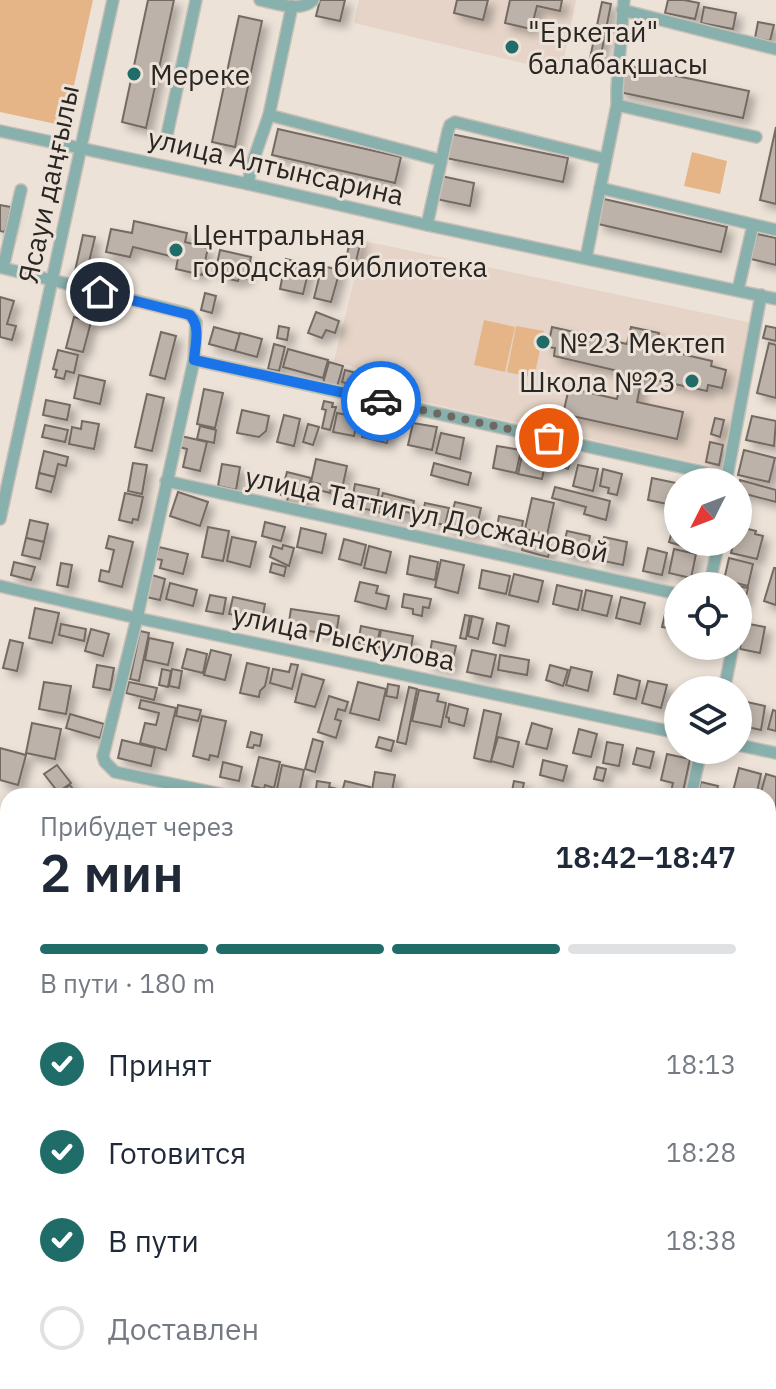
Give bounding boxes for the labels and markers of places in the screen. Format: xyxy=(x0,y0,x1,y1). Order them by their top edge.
place label: "Еркетай" балабақшасы xyxy=(528,13,708,82)
marker: "Еркетай" балабақшасы xyxy=(503,38,521,56)
place label: Мереке xyxy=(150,56,250,93)
marker: Мереке xyxy=(125,65,143,83)
place label: Центральная городская библиотека xyxy=(192,216,488,285)
marker: Центральная городская библиотека xyxy=(167,241,185,259)
pin xyxy=(66,258,134,326)
place label: №23 Мектеп xyxy=(559,324,726,361)
marker: №23 Мектеп xyxy=(534,333,552,351)
place label: Школа №23 xyxy=(519,363,676,400)
marker: Школа №23 xyxy=(683,372,701,390)
pin xyxy=(515,404,583,472)

